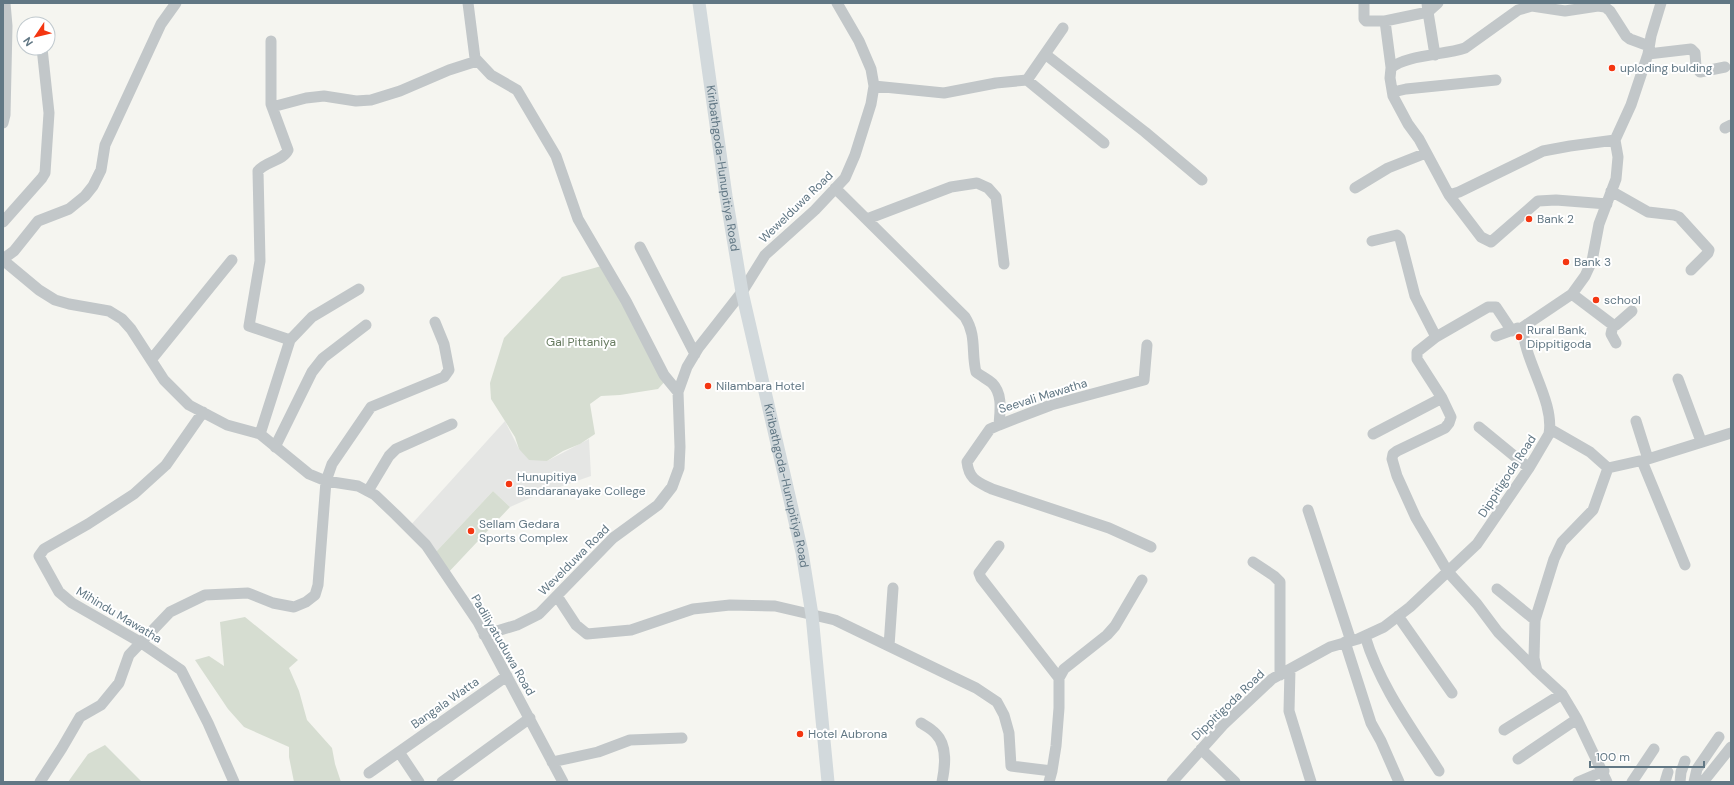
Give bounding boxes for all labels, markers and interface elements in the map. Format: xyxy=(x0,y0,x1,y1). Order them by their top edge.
north arrow xyxy=(16,16,56,56)
text: N xyxy=(20,34,36,49)
place label: uploding bulding xyxy=(1620,60,1713,76)
marker: uploding bulding xyxy=(1607,63,1617,73)
street label: Kiribathgoda-Hunupitiya Road xyxy=(703,84,743,253)
street label: Wewelduwa Road xyxy=(756,168,836,246)
place label: Bank 2 xyxy=(1537,211,1574,227)
marker: Bank 2 xyxy=(1524,214,1534,224)
place label: Bank 3 xyxy=(1574,254,1611,270)
marker: Bank 3 xyxy=(1561,257,1571,267)
place label: school xyxy=(1604,292,1641,308)
marker: school xyxy=(1591,295,1601,305)
place label: Rural Bank, Dippitigoda xyxy=(1527,322,1591,352)
marker: Rural Bank, Dippitigoda xyxy=(1514,332,1524,342)
park label: Gal Pittaniya xyxy=(546,334,616,350)
street label: Seevali Mawatha xyxy=(997,375,1089,417)
place label: Nilambara Hotel xyxy=(716,378,804,394)
marker: Nilambara Hotel xyxy=(703,381,713,391)
street label: Kiribathgoda-Hunupitiya Road xyxy=(760,402,812,569)
street label: Dippitigoda Road xyxy=(1474,432,1540,520)
place label: Hunupitiya Bandaranayake College xyxy=(517,469,646,499)
marker: Hunupitiya Bandaranayake College xyxy=(504,479,514,489)
place label: Sellam Gedara Sports Complex xyxy=(479,516,568,546)
street label: Wevelduwa Road xyxy=(535,521,613,599)
marker: Sellam Gedara Sports Complex xyxy=(466,526,476,536)
street label: Mihindu Mawatha xyxy=(73,583,165,647)
street label: Padiliyatuduwa Road xyxy=(467,591,539,699)
street label: Dippitigoda Road xyxy=(1188,666,1268,744)
street label: Bangala Watta xyxy=(408,674,482,732)
place label: Hotel Aubrona xyxy=(808,726,887,742)
marker: Hotel Aubrona xyxy=(795,729,805,739)
scale bar xyxy=(1590,743,1704,769)
text: 100 m xyxy=(1596,749,1630,765)

